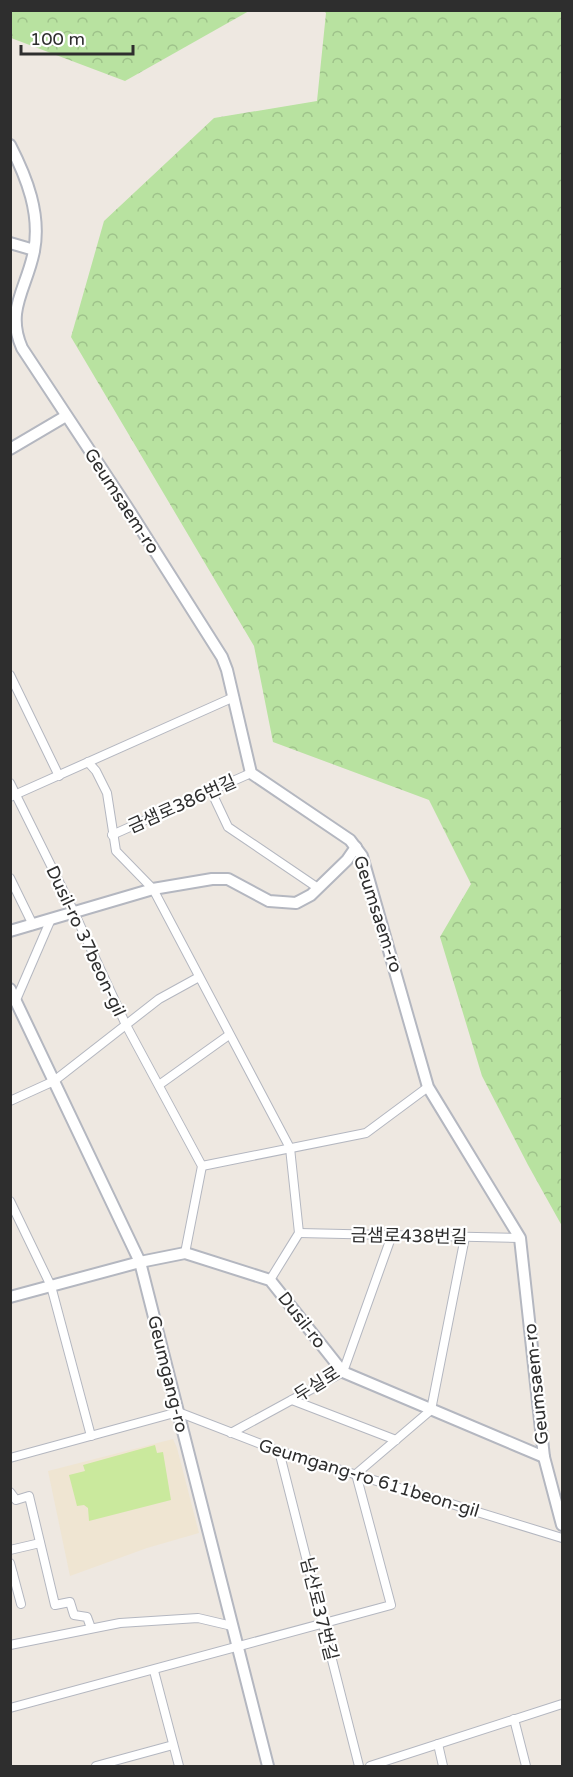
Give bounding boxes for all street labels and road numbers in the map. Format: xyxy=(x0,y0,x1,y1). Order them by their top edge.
street label: Geumsaem-ro xyxy=(80,444,164,558)
street label: 금샘로386번길 xyxy=(124,770,240,838)
street label: Geumsaem-ro xyxy=(349,853,407,975)
street label: Dusil-ro 37beon-gil xyxy=(41,862,131,1020)
street label: 금샘로438번길 xyxy=(350,1224,468,1248)
street label: Dusil-ro xyxy=(273,1287,331,1353)
street label: Geumgang-ro xyxy=(143,1313,193,1435)
street label: Geumsaem-ro xyxy=(519,1322,553,1446)
street label: 두실로 xyxy=(290,1362,344,1406)
street label: Geumgang-ro 611beon-gil xyxy=(256,1434,482,1522)
street label: 남산로37번길 xyxy=(296,1555,342,1663)

